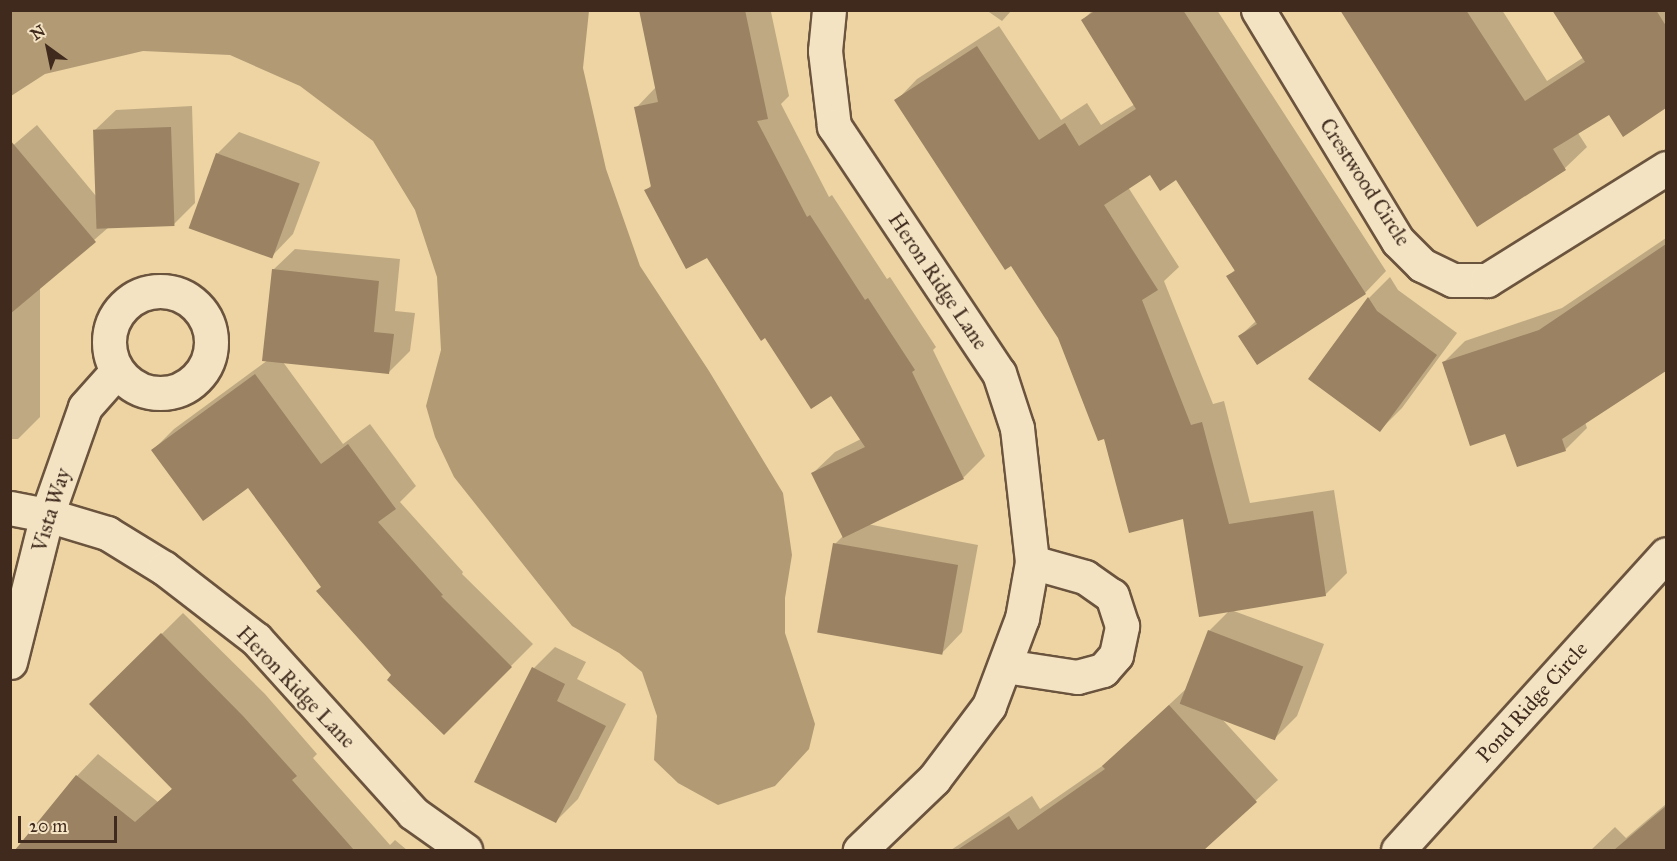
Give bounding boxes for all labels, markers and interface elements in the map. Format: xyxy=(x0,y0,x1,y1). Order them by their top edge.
north arrow xyxy=(18,18,78,78)
text: N xyxy=(27,21,49,44)
street label: Crestwood Circle xyxy=(1314,113,1416,251)
street label: Heron Ridge Lane xyxy=(883,208,993,354)
street label: Vista Way xyxy=(26,465,76,555)
street label: Heron Ridge Lane xyxy=(231,621,361,753)
street label: Pond Ridge Circle xyxy=(1471,636,1593,768)
scale bar xyxy=(21,804,120,842)
text: 20 m xyxy=(29,815,67,837)

